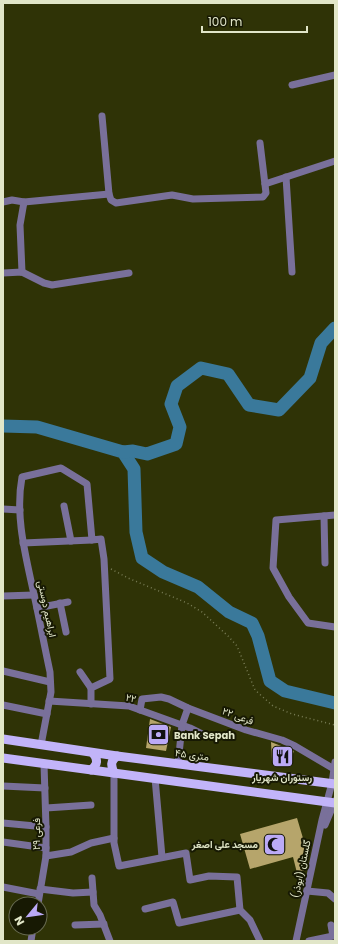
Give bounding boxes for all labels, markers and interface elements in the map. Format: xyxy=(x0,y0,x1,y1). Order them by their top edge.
scale bar xyxy=(202,8,307,34)
text: 100 m xyxy=(208,13,242,30)
street label: ابراهیم دوستی xyxy=(34,579,60,639)
street label: ۲۲ xyxy=(124,690,138,706)
street label: فرعی ۲۲ xyxy=(220,703,256,729)
bank icon: Bank Sepah xyxy=(145,722,171,748)
place label: Bank Sepah xyxy=(174,728,235,743)
restaurant icon: رستوران شهریار xyxy=(269,744,295,770)
street label: ۴۵ متری xyxy=(174,745,210,765)
place label: رستوران شهریار xyxy=(251,770,312,785)
street label: فرعی ۲۹ xyxy=(29,818,44,850)
mosque icon: مسجد علی اصغر xyxy=(261,831,287,857)
place label: مسجد علی اصغر xyxy=(191,837,259,852)
street label: گلستان (ابوذر) xyxy=(288,838,315,899)
north arrow xyxy=(8,896,48,936)
text: N xyxy=(10,913,28,928)

